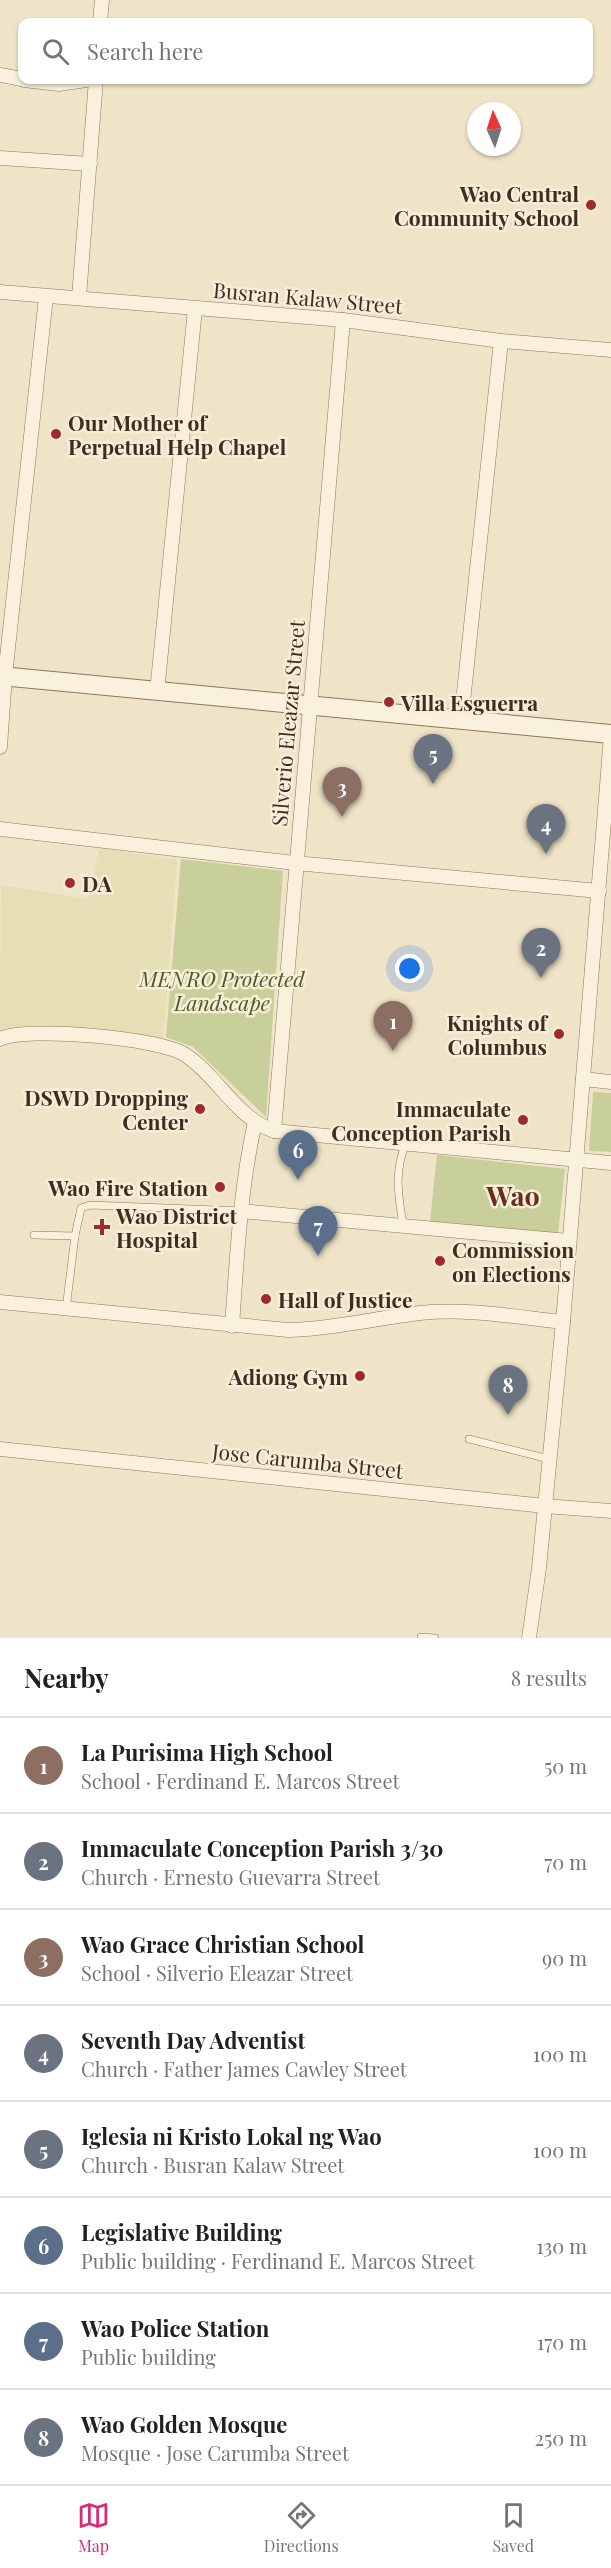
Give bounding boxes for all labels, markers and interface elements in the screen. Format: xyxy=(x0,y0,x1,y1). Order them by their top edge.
search box xyxy=(18,18,593,84)
icon: search xyxy=(39,35,72,68)
text: Search here xyxy=(87,36,203,66)
north arrow xyxy=(467,102,521,156)
place label: Wao Central Community School xyxy=(394,179,579,231)
marker: Wao Central Community School xyxy=(584,198,598,212)
street label: Busran Kalaw Street xyxy=(212,275,404,319)
place label: Our Mother of Perpetual Help Chapel xyxy=(68,408,287,460)
marker: Our Mother of Perpetual Help Chapel xyxy=(49,427,63,441)
street label: Silverio Eleazar Street xyxy=(264,618,310,827)
place label: Villa Esguerra xyxy=(400,688,538,716)
marker: Villa Esguerra xyxy=(382,695,396,709)
pin: 5 xyxy=(414,734,452,784)
pin: 3 xyxy=(322,768,362,817)
pin: 4 xyxy=(526,804,566,854)
place label: DA xyxy=(82,869,113,897)
marker: DA xyxy=(63,876,77,890)
pin: 2 xyxy=(522,928,560,978)
your location xyxy=(395,954,424,983)
park label: MENRO Protected Landscape xyxy=(138,964,305,1016)
pin: 1 xyxy=(374,1002,412,1051)
place label: Knights of Columbus xyxy=(447,1008,550,1060)
marker: Knights of Columbus xyxy=(552,1027,566,1041)
place label: DSWD Dropping Center xyxy=(24,1083,188,1135)
place label: Immaculate Conception Parish xyxy=(331,1094,511,1146)
marker: DSWD Dropping Center xyxy=(193,1102,207,1116)
marker: Immaculate Conception Parish xyxy=(516,1113,530,1127)
pin: 6 xyxy=(278,1130,318,1180)
place label: Wao Fire Station xyxy=(47,1173,208,1201)
district label: Wao xyxy=(485,1177,540,1213)
marker: Wao Fire Station xyxy=(213,1180,227,1194)
place label: Wao District Hospital xyxy=(115,1201,237,1253)
pin: 7 xyxy=(298,1206,338,1256)
marker: Wao District Hospital xyxy=(93,1218,111,1236)
place label: Commission on Elections xyxy=(452,1235,574,1287)
marker: Commission on Elections xyxy=(433,1254,447,1268)
place label: Hall of Justice xyxy=(278,1285,413,1313)
marker: Hall of Justice xyxy=(259,1292,273,1306)
place label: Adiong Gym xyxy=(228,1362,348,1390)
pin: 8 xyxy=(488,1366,528,1415)
marker: Adiong Gym xyxy=(353,1369,367,1383)
street label: Jose Carumba Street xyxy=(210,1436,405,1484)
text: Nearby xyxy=(24,1660,109,1695)
text: 8 results xyxy=(511,1664,587,1691)
text: La Purisima High School xyxy=(81,1737,333,1767)
text: 1 xyxy=(40,1752,47,1779)
text: 50 m xyxy=(544,1752,587,1779)
text: School · Ferdinand E. Marcos Street xyxy=(81,1767,400,1794)
text: Immaculate Conception Parish 3/30 xyxy=(81,1833,443,1863)
text: 2 xyxy=(38,1848,49,1875)
text: 70 m xyxy=(544,1848,587,1875)
text: Church · Ernesto Guevarra Street xyxy=(81,1863,380,1890)
text: Wao Grace Christian School xyxy=(81,1929,364,1959)
text: 3 xyxy=(39,1944,48,1971)
text: 90 m xyxy=(542,1944,587,1971)
text: School · Silverio Eleazar Street xyxy=(81,1959,353,1986)
text: Seventh Day Adventist xyxy=(81,2025,305,2055)
text: 4 xyxy=(38,2040,49,2067)
text: 100 m xyxy=(533,2040,587,2067)
text: Church · Father James Cawley Street xyxy=(81,2055,407,2082)
text: Iglesia ni Kristo Lokal ng Wao xyxy=(81,2121,382,2151)
text: 5 xyxy=(39,2136,48,2163)
text: 100 m xyxy=(533,2136,587,2163)
text: Church · Busran Kalaw Street xyxy=(81,2151,344,2178)
text: Legislative Building xyxy=(81,2217,282,2247)
text: 6 xyxy=(38,2232,49,2259)
text: 130 m xyxy=(536,2232,587,2259)
text: Public building · Ferdinand E. Marcos Street xyxy=(81,2247,475,2274)
text: Wao Police Station xyxy=(81,2313,269,2343)
text: 7 xyxy=(39,2328,48,2355)
text: 170 m xyxy=(537,2328,587,2355)
text: Public building xyxy=(81,2343,216,2370)
text: Wao Golden Mosque xyxy=(81,2409,287,2439)
text: 8 xyxy=(38,2424,49,2451)
text: 250 m xyxy=(534,2424,587,2451)
text: Mosque · Jose Carumba Street xyxy=(81,2439,349,2466)
tab: Map xyxy=(77,2499,110,2556)
tab: Directions xyxy=(264,2499,339,2556)
tab: Saved xyxy=(492,2499,534,2556)

